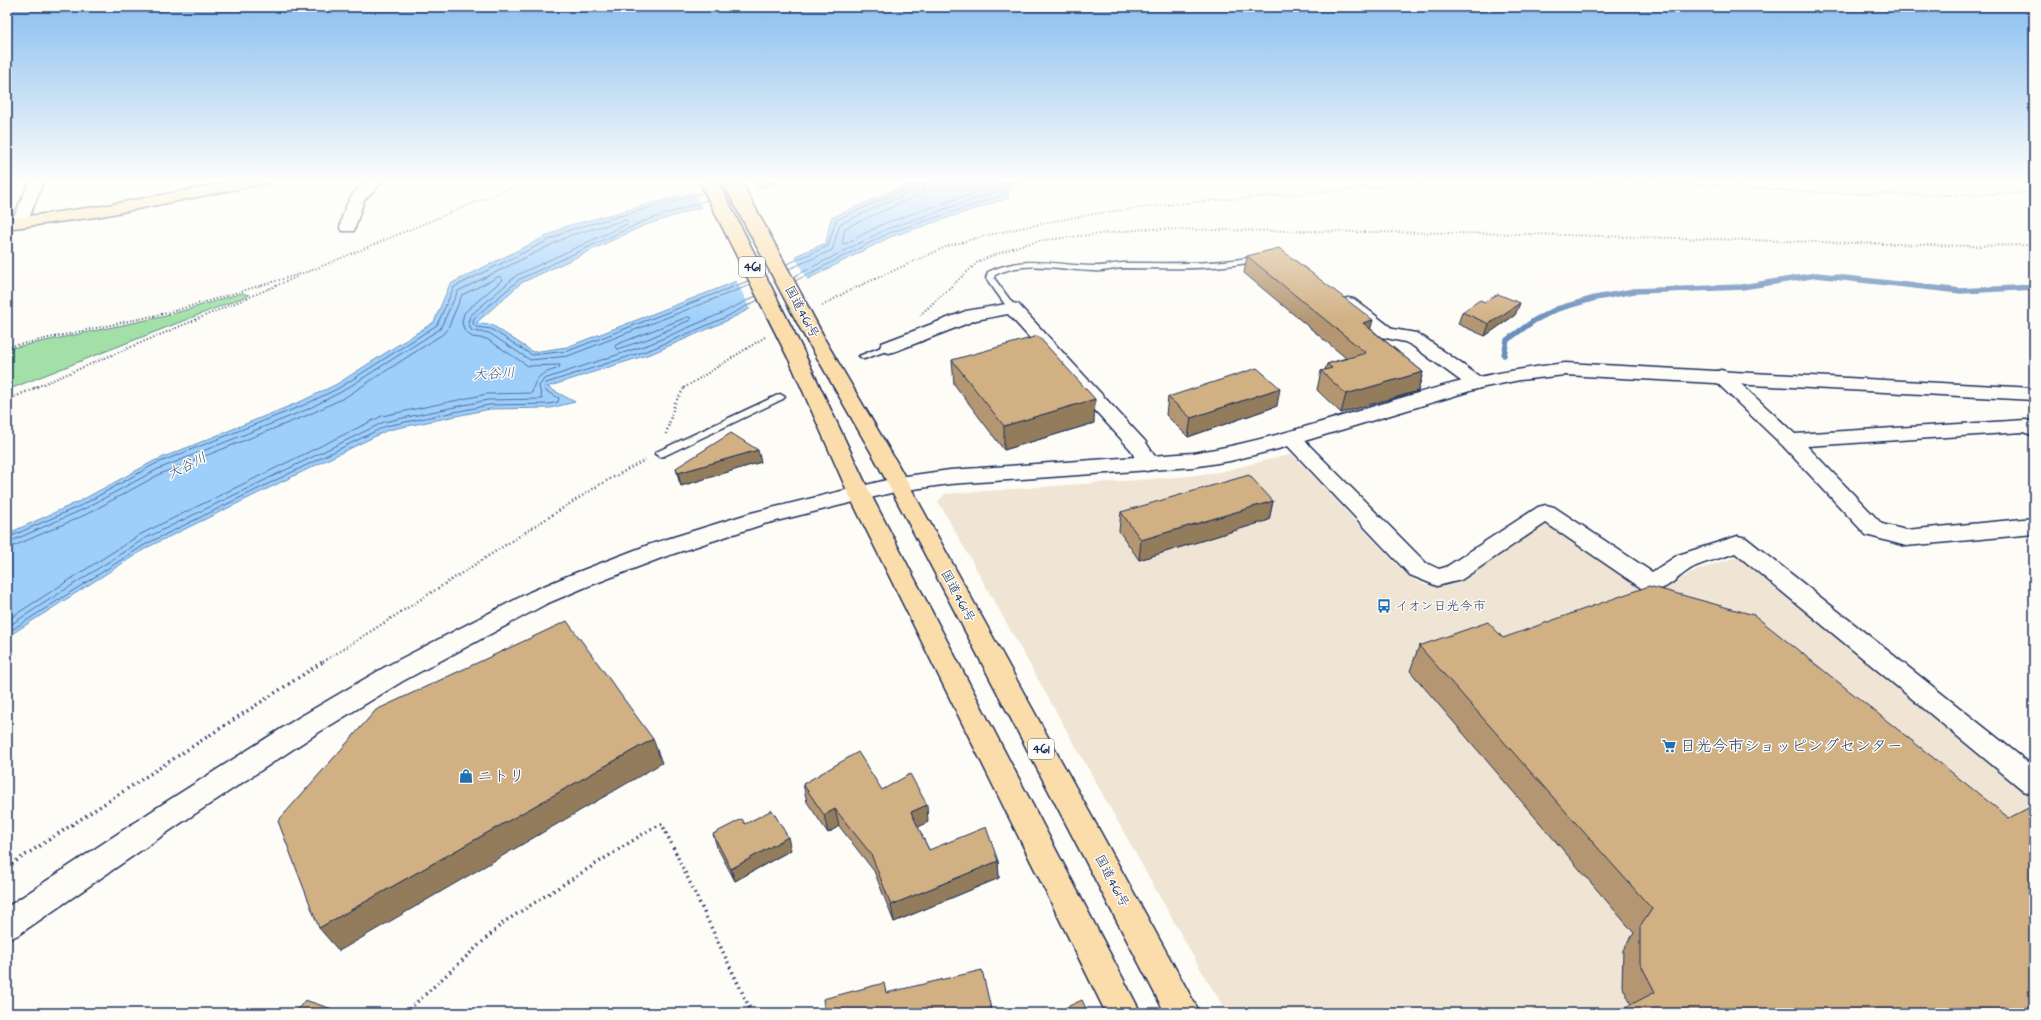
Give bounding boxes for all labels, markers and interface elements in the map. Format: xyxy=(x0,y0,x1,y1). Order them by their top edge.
road number: 461 xyxy=(739,257,765,277)
street label: 国道461号 xyxy=(781,282,823,342)
water label: 大谷川 xyxy=(473,363,515,385)
water label: 大谷川 xyxy=(164,448,210,484)
street label: 国道461号 xyxy=(937,566,979,626)
place label: イオン日光今市 xyxy=(1395,597,1485,615)
bus stop icon: イオン日光今市 xyxy=(1376,598,1392,614)
place label: 日光今市ショッピングセンター xyxy=(1680,735,1903,757)
supermarket icon: 日光今市ショッピングセンター xyxy=(1661,738,1677,754)
road number: 461 xyxy=(1028,739,1054,759)
place label: ニトリ xyxy=(477,765,525,787)
shop icon: ニトリ xyxy=(458,768,474,784)
street label: 国道461号 xyxy=(1091,851,1133,911)

